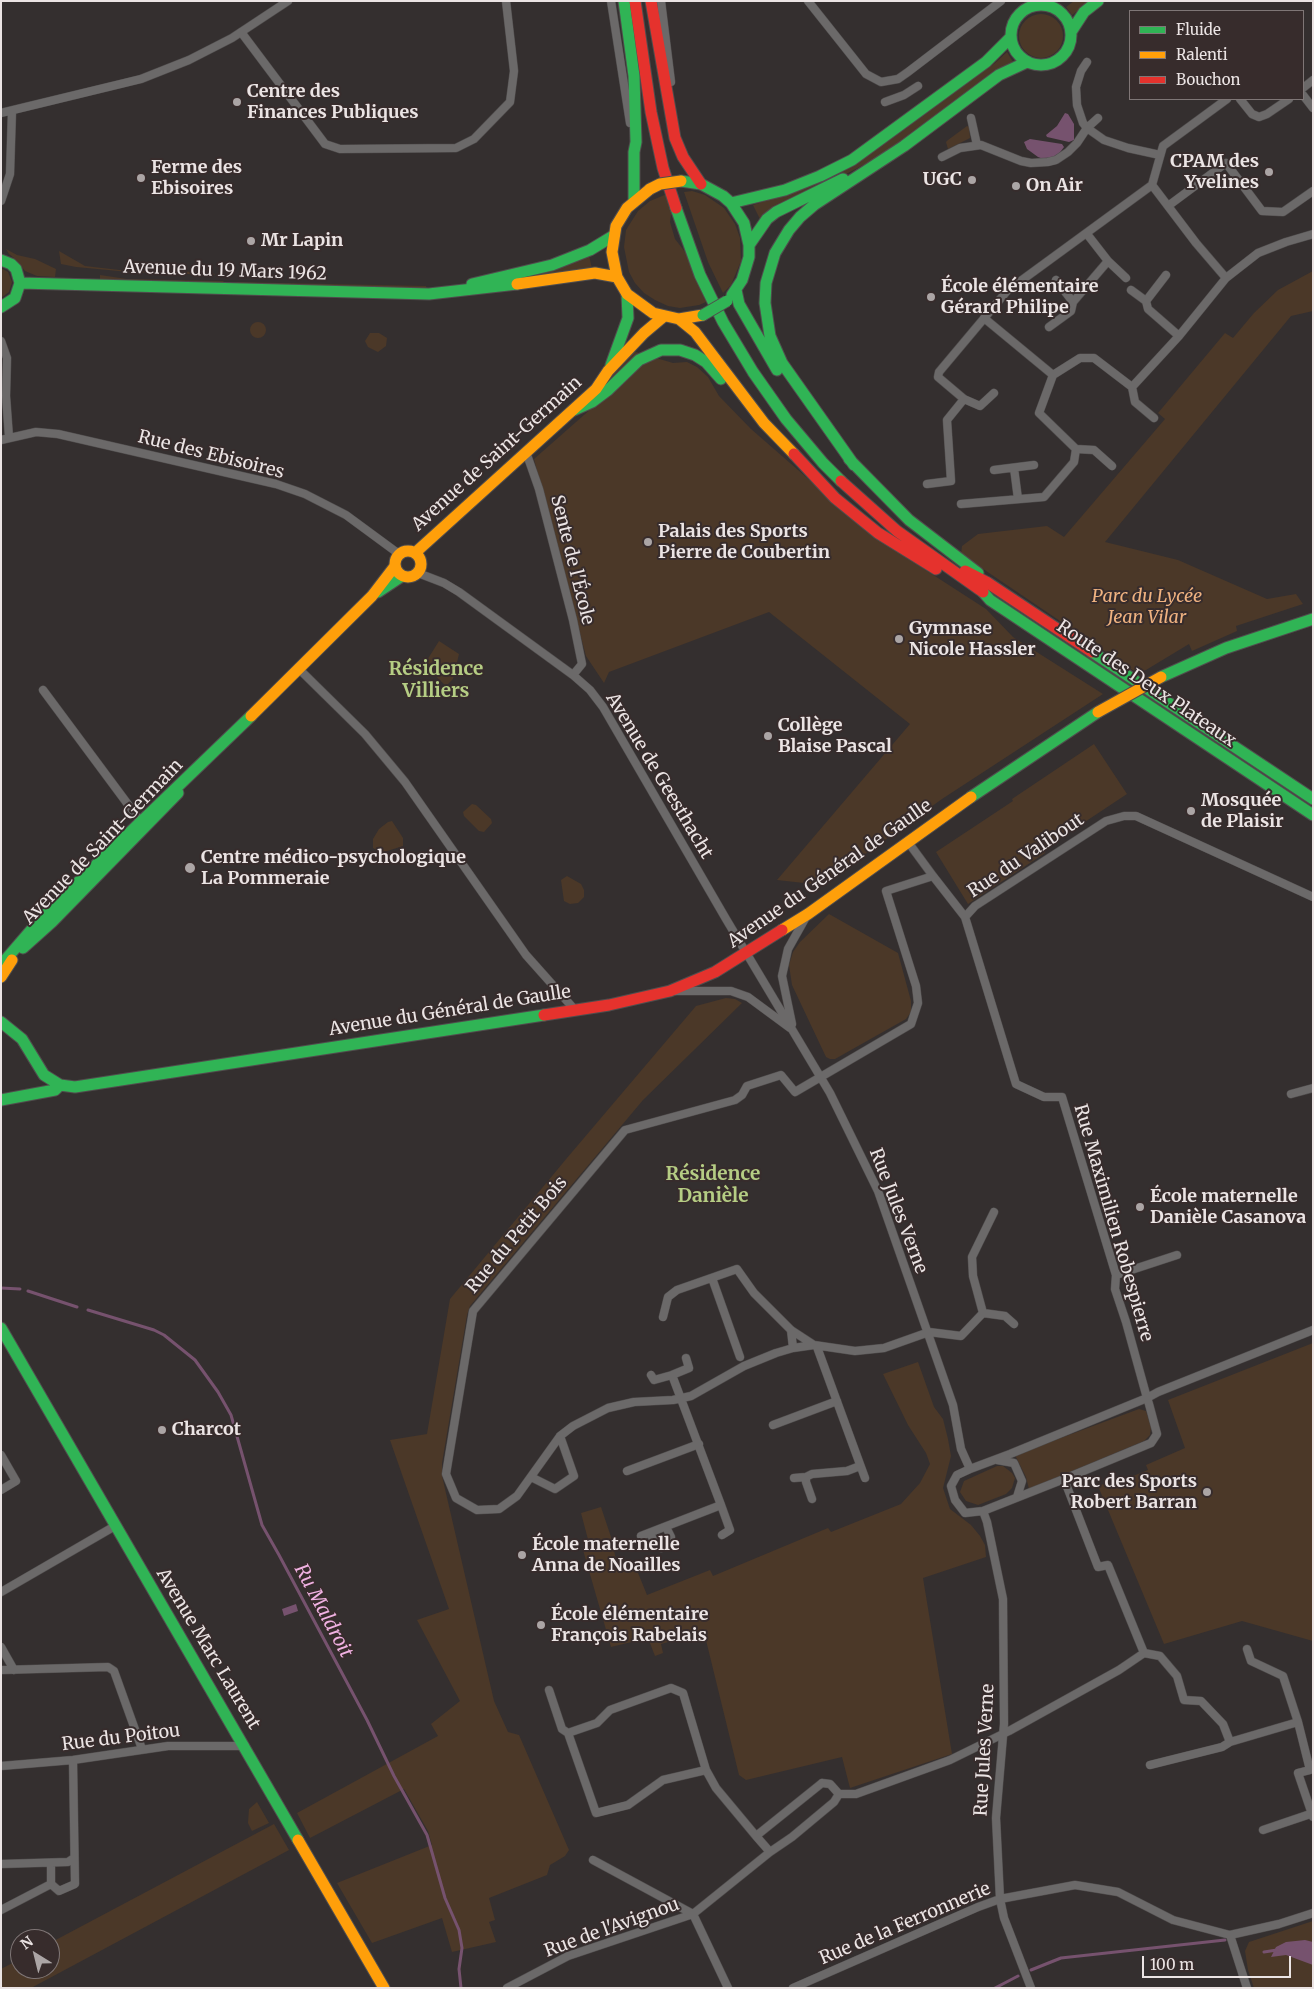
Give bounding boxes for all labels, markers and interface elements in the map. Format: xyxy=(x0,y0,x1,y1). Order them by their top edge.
legend xyxy=(1129,10,1304,100)
text: Fluide xyxy=(1176,20,1221,39)
text: Ralenti xyxy=(1176,45,1228,64)
text: Bouchon xyxy=(1176,70,1240,89)
place label: Centre des Finances Publiques xyxy=(247,81,418,124)
marker: Centre des Finances Publiques xyxy=(231,96,243,108)
place label: CPAM des Yvelines xyxy=(1170,151,1259,193)
place label: Ferme des Ebisoires xyxy=(151,157,242,200)
marker: CPAM des Yvelines xyxy=(1263,166,1275,178)
place label: UGC xyxy=(923,169,962,191)
marker: Ferme des Ebisoires xyxy=(135,172,147,184)
marker: UGC xyxy=(966,174,978,186)
place label: On Air xyxy=(1026,175,1083,197)
marker: On Air xyxy=(1010,180,1022,192)
place label: Mr Lapin xyxy=(261,230,343,252)
marker: Mr Lapin xyxy=(245,235,257,247)
street label: Avenue du 19 Mars 1962 xyxy=(123,257,327,285)
place label: École élémentaire Gérard Philipe xyxy=(941,276,1099,318)
marker: École élémentaire Gérard Philipe xyxy=(925,291,937,303)
street label: Avenue de Saint-Germain xyxy=(408,372,586,536)
street label: Rue des Ebisoires xyxy=(136,426,286,484)
street label: Sente de l'École xyxy=(545,493,599,627)
place label: Palais des Sports Pierre de Coubertin xyxy=(658,521,830,564)
marker: Palais des Sports Pierre de Coubertin xyxy=(642,536,654,548)
park label: Parc du Lycée Jean Vilar xyxy=(1092,586,1202,628)
street label: Route des Deux Plateaux xyxy=(1052,616,1240,752)
place label: Gymnase Nicole Hassler xyxy=(909,618,1036,660)
marker: Gymnase Nicole Hassler xyxy=(893,633,905,645)
district label: Résidence Villiers xyxy=(389,659,483,703)
street label: Avenue de Geesthacht xyxy=(601,689,717,863)
place label: Collège Blaise Pascal xyxy=(778,715,892,758)
marker: Collège Blaise Pascal xyxy=(762,730,774,742)
street label: Avenue de Saint-Germain xyxy=(18,755,188,929)
place label: Mosquée de Plaisir xyxy=(1201,790,1283,832)
street label: Avenue du Général de Gaulle xyxy=(724,795,936,953)
marker: Mosquée de Plaisir xyxy=(1185,805,1197,817)
street label: Rue du Valibout xyxy=(964,809,1088,903)
place label: Centre médico-psychologique La Pommeraie xyxy=(201,847,466,890)
marker: Centre médico-psychologique La Pommeraie xyxy=(183,861,197,875)
street label: Avenue du Général de Gaulle xyxy=(328,981,572,1041)
street label: Rue Maximilien Robespierre xyxy=(1069,1102,1157,1344)
street label: Rue Jules Verne xyxy=(864,1145,932,1277)
district label: Résidence Danièle xyxy=(666,1164,760,1208)
street label: Rue du Petit Bois xyxy=(462,1172,572,1298)
place label: École maternelle Danièle Casanova xyxy=(1150,1186,1306,1228)
marker: École maternelle Danièle Casanova xyxy=(1134,1201,1146,1213)
place label: Charcot xyxy=(172,1419,241,1441)
marker: Charcot xyxy=(156,1424,168,1436)
place label: Parc des Sports Robert Barran xyxy=(1061,1471,1197,1514)
marker: Parc des Sports Robert Barran xyxy=(1201,1486,1213,1498)
place label: École maternelle Anna de Noailles xyxy=(532,1534,681,1576)
marker: École maternelle Anna de Noailles xyxy=(516,1549,528,1561)
water label: Ru Maldroit xyxy=(289,1560,357,1662)
street label: Avenue Marc Laurent xyxy=(151,1565,265,1733)
place label: École élémentaire François Rabelais xyxy=(551,1604,709,1646)
marker: École élémentaire François Rabelais xyxy=(535,1619,547,1631)
street label: Rue Jules Verne xyxy=(971,1683,999,1817)
street label: Rue du Poitou xyxy=(60,1720,182,1756)
street label: Rue de la Ferronnerie xyxy=(816,1878,994,1970)
street label: Rue de l'Avignou xyxy=(542,1894,682,1962)
north arrow xyxy=(10,1929,60,1979)
text: N xyxy=(17,1932,37,1953)
scale bar xyxy=(1144,1946,1293,1978)
text: 100 m xyxy=(1150,1955,1194,1974)

